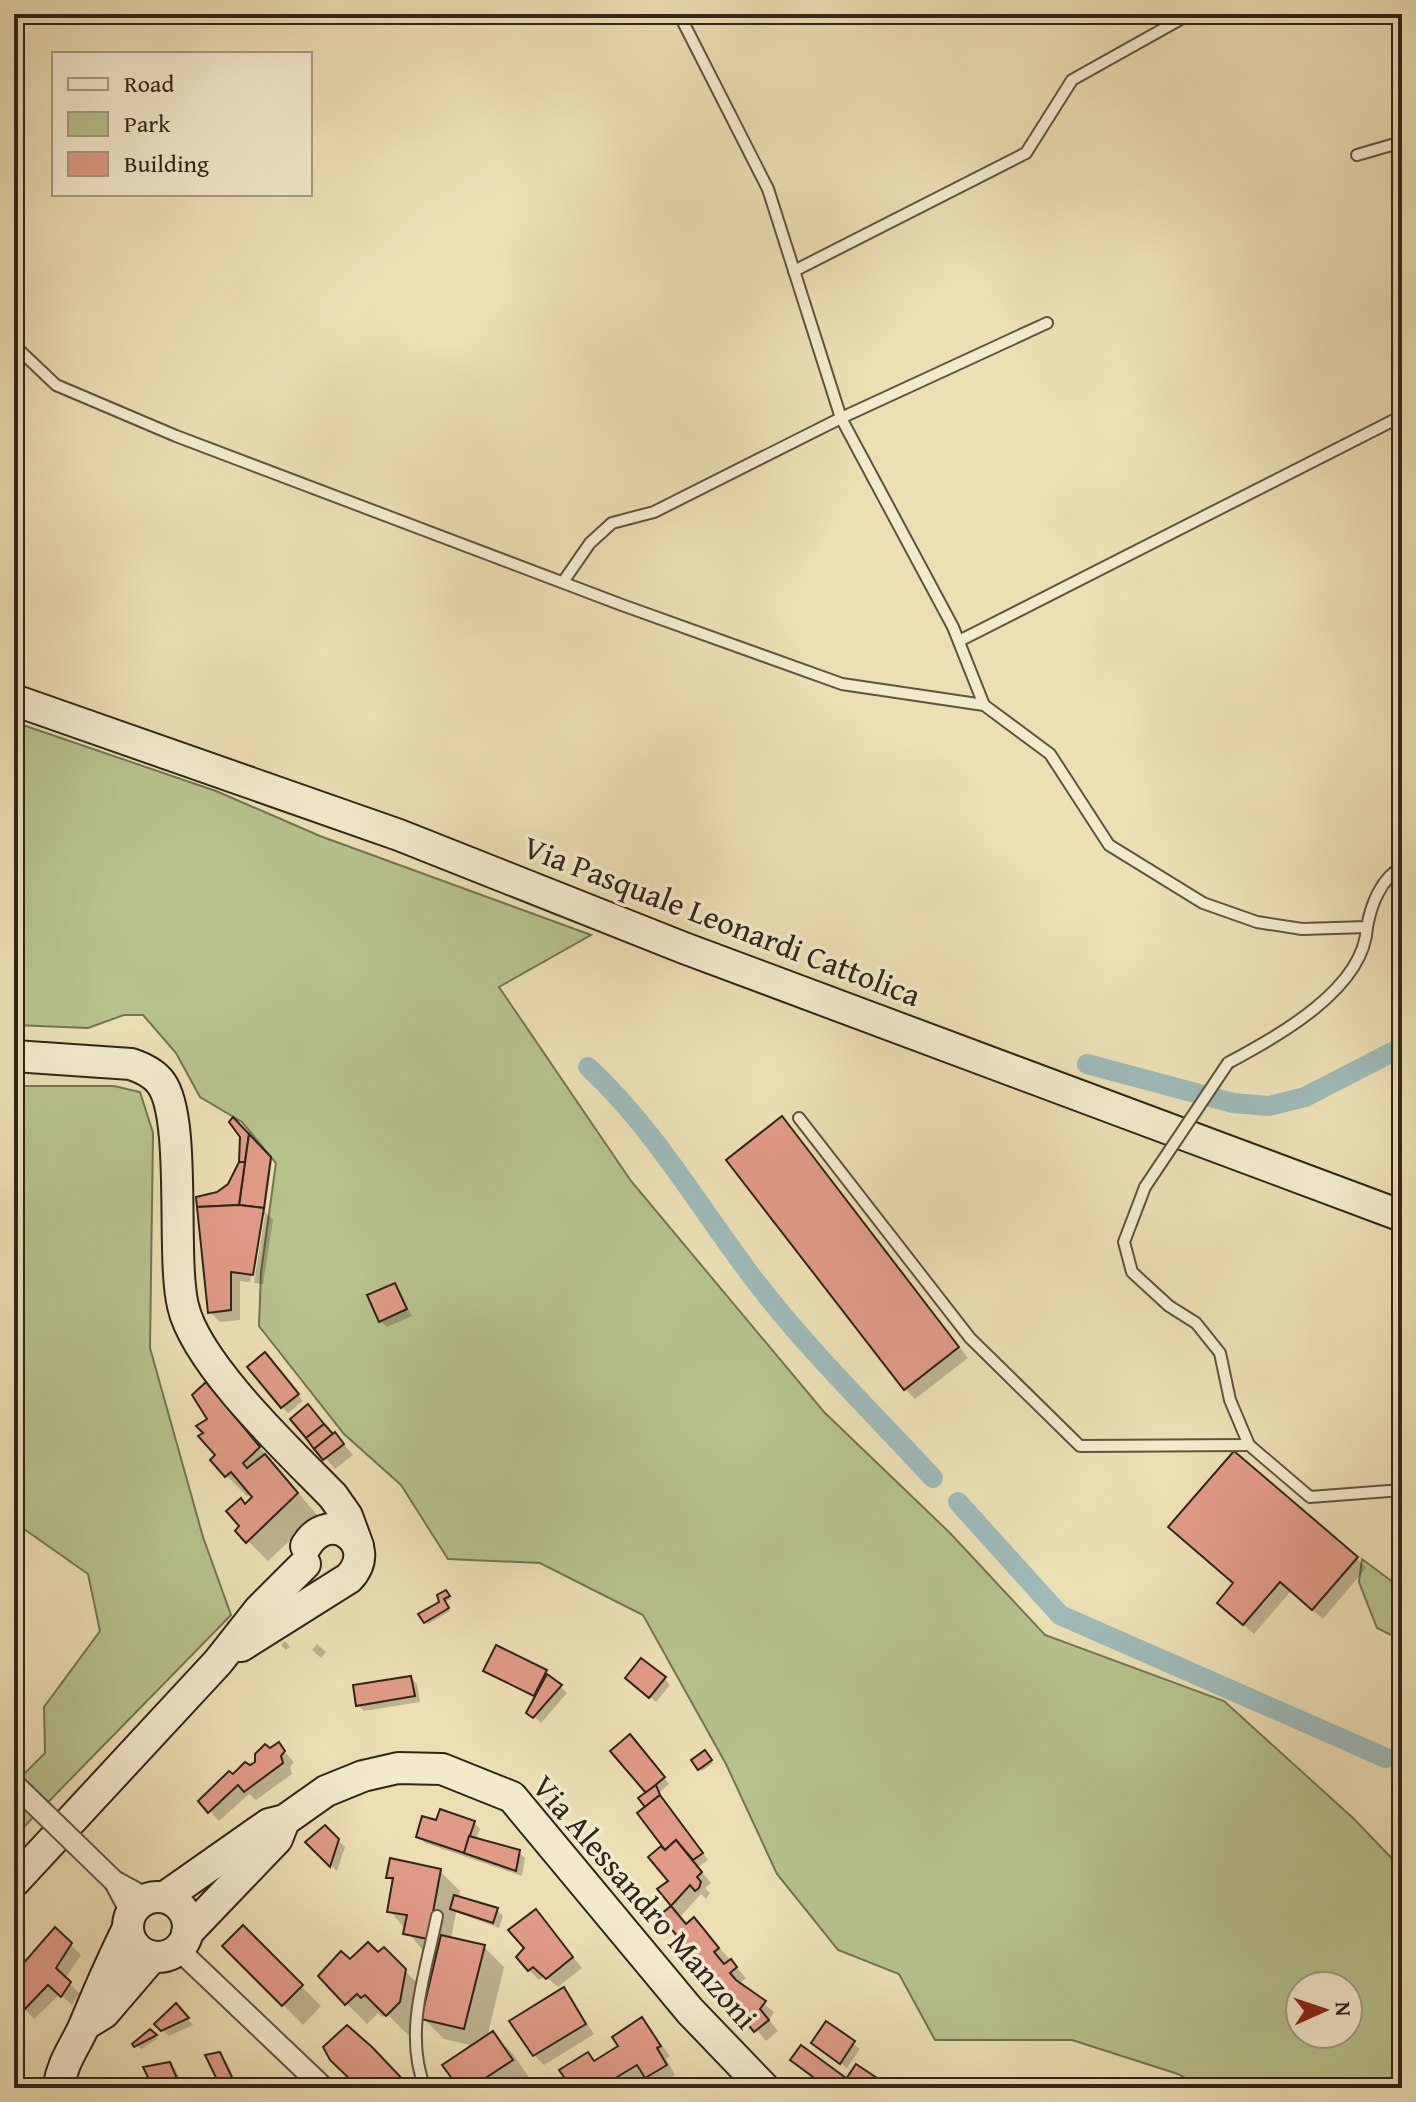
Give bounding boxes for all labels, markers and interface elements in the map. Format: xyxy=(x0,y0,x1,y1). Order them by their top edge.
legend xyxy=(52,52,312,196)
text: Road xyxy=(124,66,174,101)
text: Park xyxy=(124,106,171,141)
text: Building xyxy=(124,146,209,181)
street label: Via Pasquale Leonardi Cattolica xyxy=(517,823,928,1018)
street label: Via Alessandro Manzoni xyxy=(521,1764,769,2039)
north arrow xyxy=(1284,1970,1364,2050)
text: N xyxy=(1328,2001,1360,2017)

